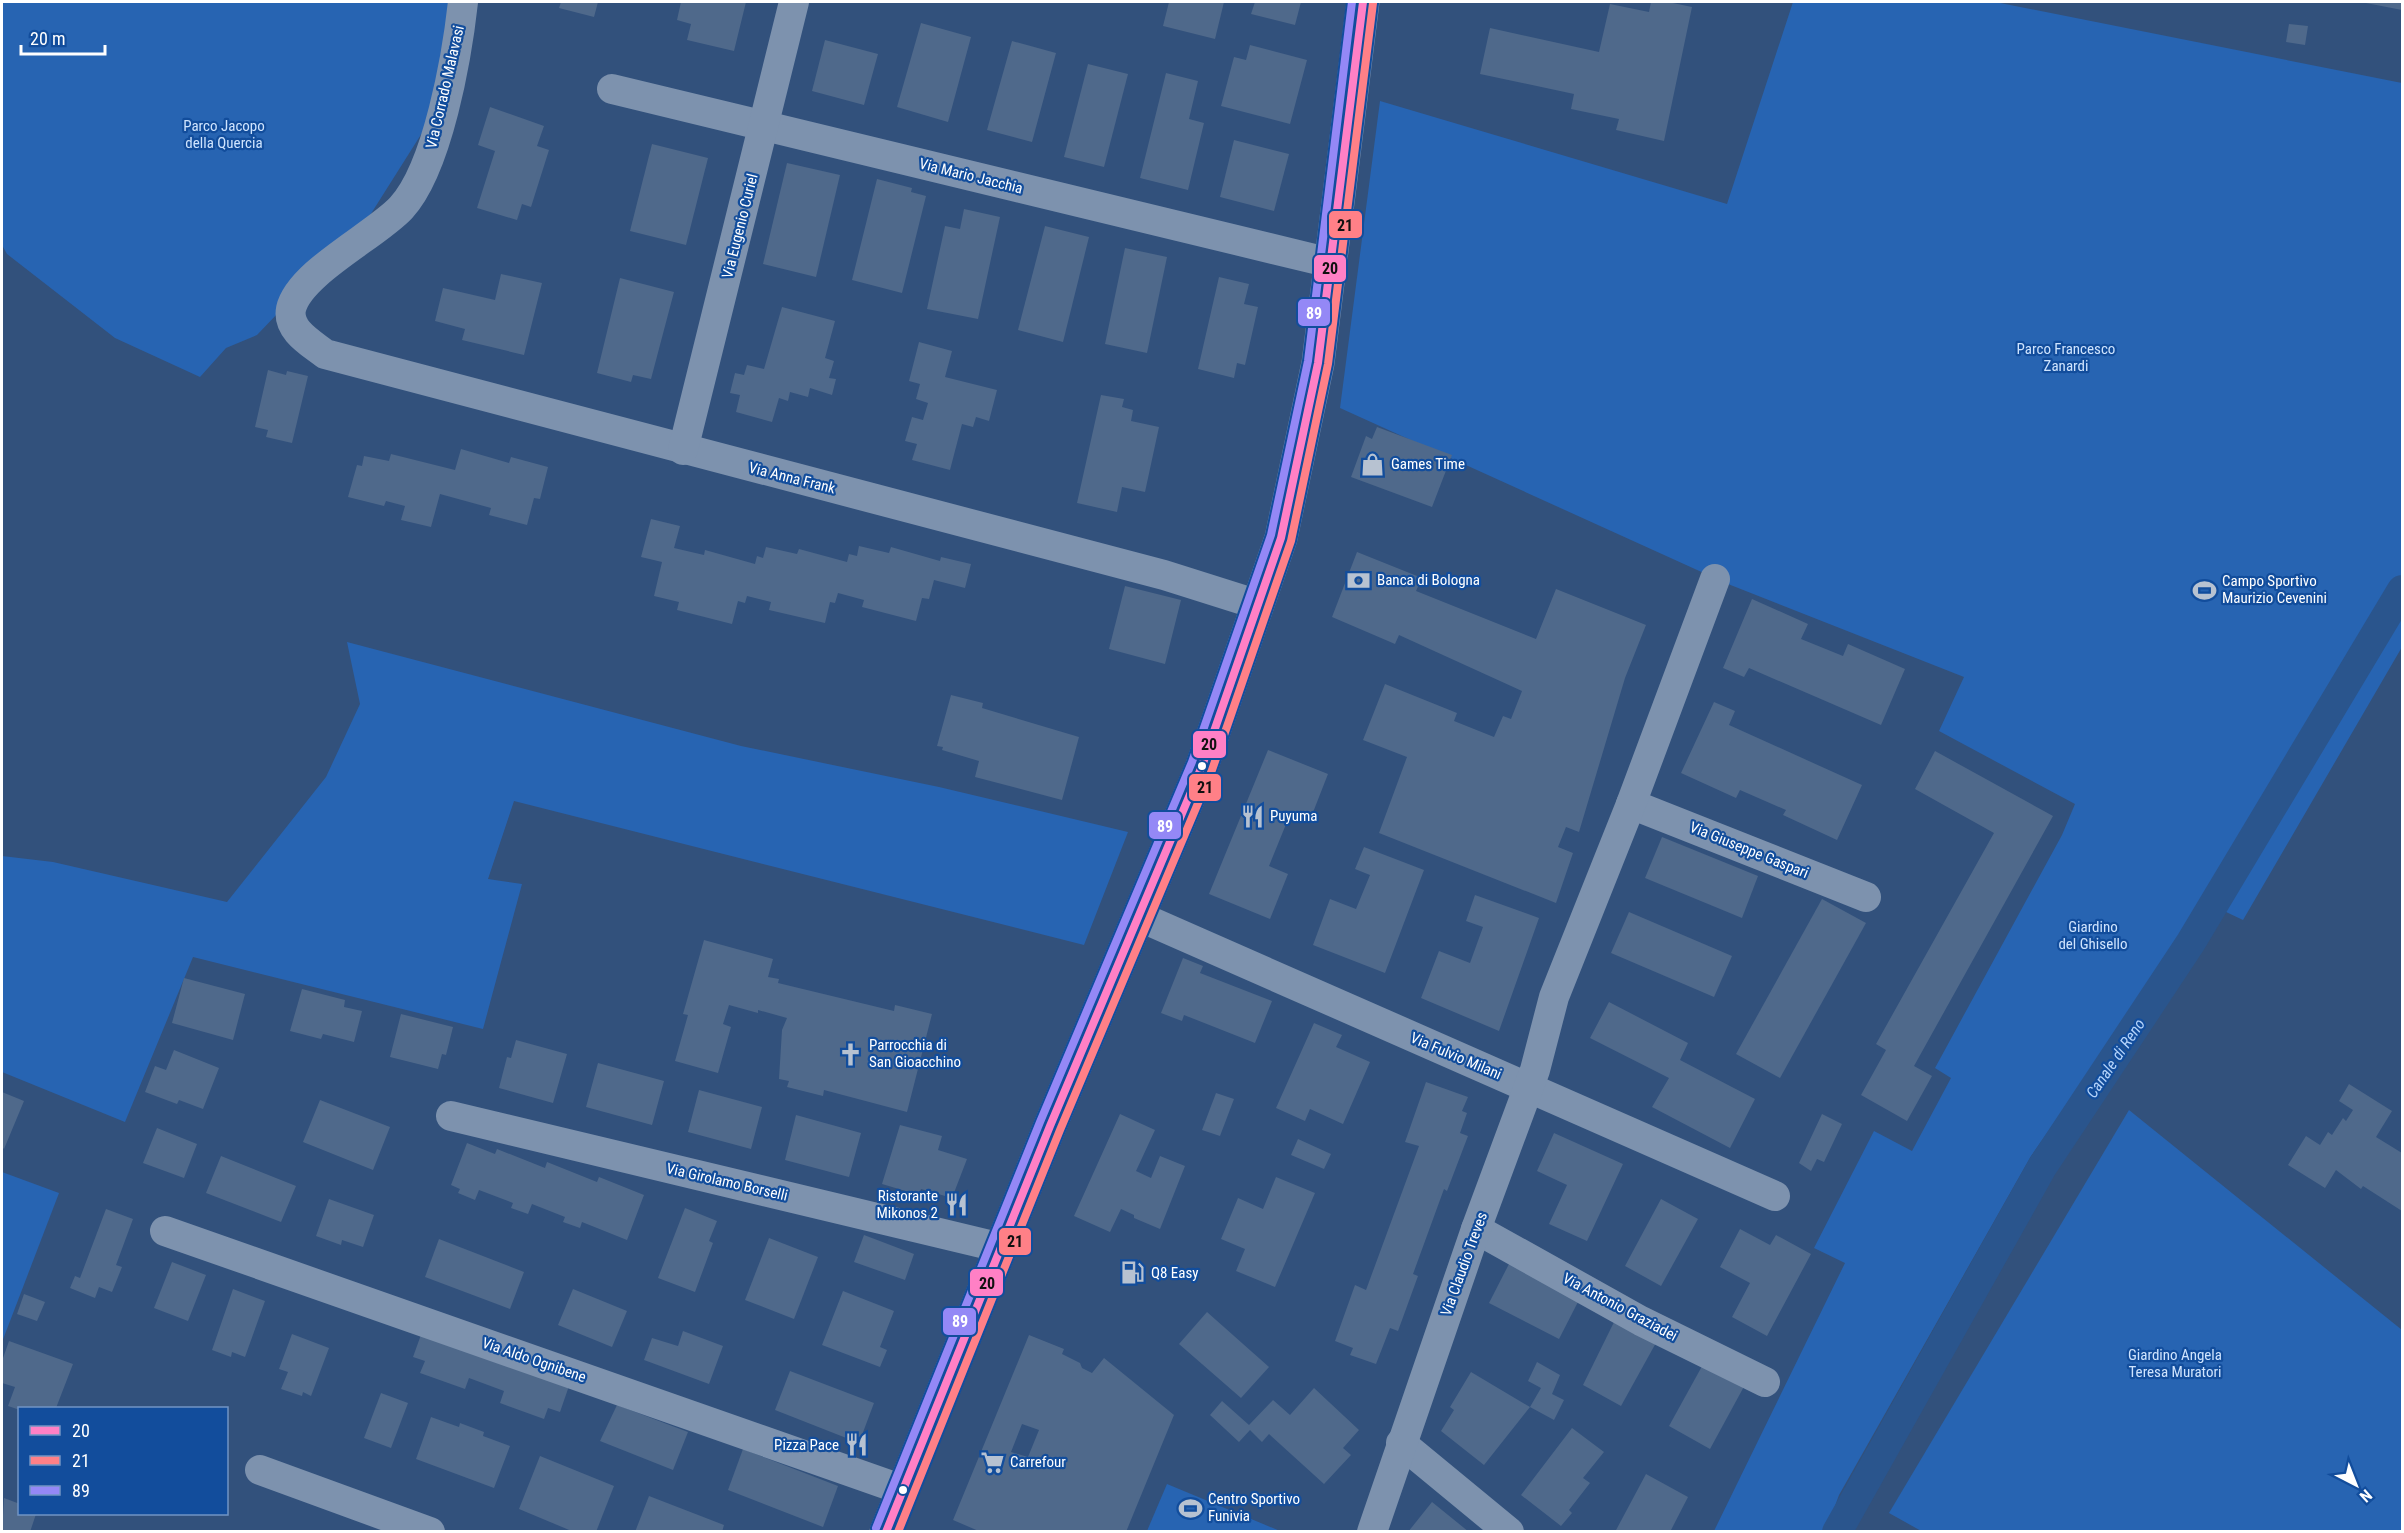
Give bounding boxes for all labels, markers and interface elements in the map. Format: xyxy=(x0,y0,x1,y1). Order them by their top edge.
scale bar xyxy=(21,18,105,56)
street label: Via Corrado Malavasi xyxy=(422,24,468,150)
text: 20 m xyxy=(30,28,65,49)
park label: Parco Jacopo della Quercia xyxy=(183,117,265,152)
street label: Via Mario Jacchia xyxy=(917,154,1025,198)
street label: Via Eugenio Curiel xyxy=(718,172,762,280)
line badge: 21 xyxy=(1328,210,1363,239)
text: 21 xyxy=(1337,216,1353,235)
line badge: 20 xyxy=(1313,254,1347,283)
text: 20 xyxy=(1322,259,1338,278)
line badge: 89 xyxy=(1297,298,1331,327)
text: 89 xyxy=(1306,304,1322,323)
park label: Parco Francesco Zanardi xyxy=(2017,340,2115,375)
shop icon: Games Time xyxy=(1360,451,1386,477)
place label: Games Time xyxy=(1391,455,1465,473)
street label: Via Anna Frank xyxy=(747,459,837,498)
bank icon: Banca di Bologna xyxy=(1346,567,1372,593)
place label: Banca di Bologna xyxy=(1377,571,1480,589)
place label: Campo Sportivo Maurizio Cevenini xyxy=(2222,572,2327,607)
sports icon: Campo Sportivo Maurizio Cevenini xyxy=(2191,577,2217,603)
line badge: 20 xyxy=(1192,730,1227,759)
text: 20 xyxy=(1201,735,1217,754)
unlabelled marker xyxy=(1196,760,1208,772)
line badge: 21 xyxy=(1188,773,1222,802)
text: 21 xyxy=(1197,778,1213,797)
restaurant icon: Puyuma xyxy=(1239,803,1265,829)
place label: Puyuma xyxy=(1270,807,1318,825)
line badge: 89 xyxy=(1148,811,1182,840)
text: 89 xyxy=(1157,817,1173,836)
street label: Via Giuseppe Gaspari xyxy=(1687,818,1811,882)
park label: Giardino del Ghisello xyxy=(2058,918,2128,953)
water label: Canale di Reno xyxy=(2082,1015,2149,1101)
street label: Via Fulvio Milani xyxy=(1408,1029,1504,1083)
place label: Parrocchia di San Gioacchino xyxy=(869,1036,961,1071)
church icon: Parrocchia di San Gioacchino xyxy=(838,1041,864,1067)
street label: Via Girolamo Borselli xyxy=(665,1159,789,1205)
place label: Ristorante Mikonos 2 xyxy=(876,1187,938,1222)
restaurant icon: Ristorante Mikonos 2 xyxy=(943,1192,969,1218)
street label: Via Claudio Treves xyxy=(1437,1209,1491,1318)
line badge: 21 xyxy=(998,1227,1032,1256)
text: 21 xyxy=(1007,1232,1023,1251)
fuel station icon: Q8 Easy xyxy=(1120,1260,1146,1286)
place label: Q8 Easy xyxy=(1151,1264,1199,1282)
line badge: 20 xyxy=(969,1268,1004,1297)
street label: Via Antonio Graziadei xyxy=(1560,1269,1680,1345)
text: 20 xyxy=(979,1274,995,1293)
line badge: 89 xyxy=(942,1307,977,1336)
text: 89 xyxy=(952,1312,968,1331)
street label: Via Aldo Ognibene xyxy=(480,1334,588,1386)
park label: Giardino Angela Teresa Muratori xyxy=(2128,1346,2222,1381)
legend xyxy=(18,1407,228,1515)
text: 20 xyxy=(72,1420,90,1441)
restaurant icon: Pizza Pace xyxy=(844,1432,870,1458)
place label: Pizza Pace xyxy=(774,1436,839,1454)
supermarket icon: Carrefour xyxy=(979,1449,1005,1475)
text: 21 xyxy=(72,1450,90,1471)
place label: Carrefour xyxy=(1010,1453,1066,1471)
north arrow xyxy=(2326,1455,2386,1515)
text: 89 xyxy=(72,1480,90,1501)
unlabelled marker xyxy=(897,1484,909,1496)
text: N xyxy=(2356,1485,2376,1506)
place label: Centro Sportivo Funivia xyxy=(1208,1490,1300,1525)
sports icon: Centro Sportivo Funivia xyxy=(1177,1495,1203,1521)

